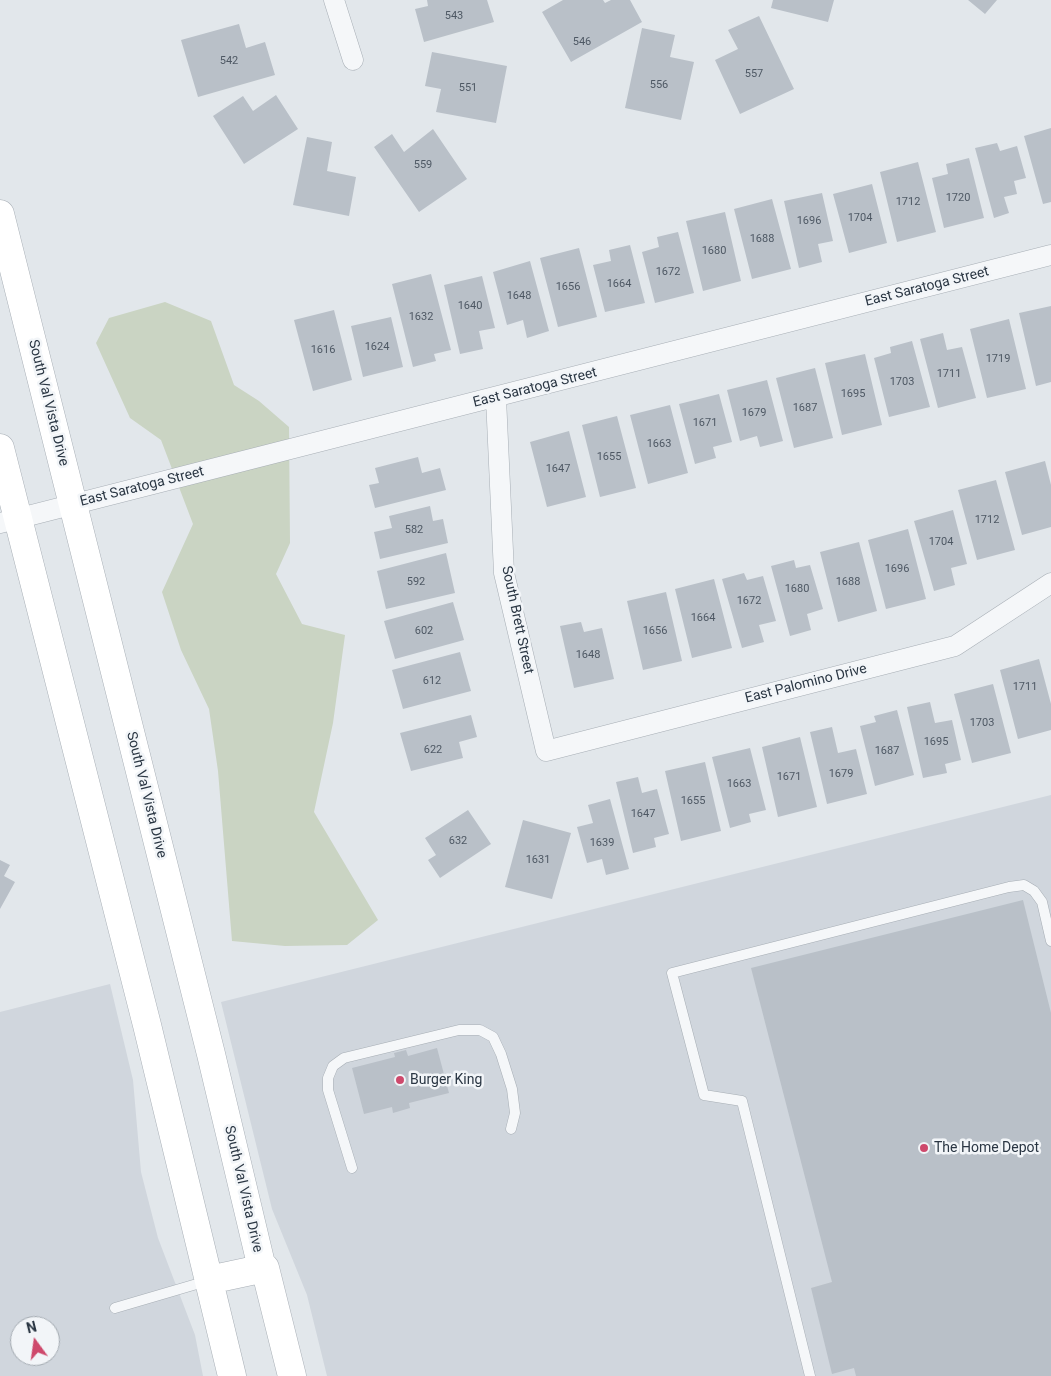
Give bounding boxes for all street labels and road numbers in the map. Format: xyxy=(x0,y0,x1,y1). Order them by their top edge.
street label: East Saratoga Street xyxy=(863,263,991,311)
street label: South Val Vista Drive xyxy=(24,338,72,468)
street label: East Saratoga Street xyxy=(471,364,599,412)
street label: East Saratoga Street xyxy=(78,463,206,511)
street label: South Brett Street xyxy=(497,564,537,676)
street label: East Palomino Drive xyxy=(743,661,869,707)
street label: South Val Vista Drive xyxy=(122,730,170,860)
street label: South Val Vista Drive xyxy=(220,1124,266,1254)

